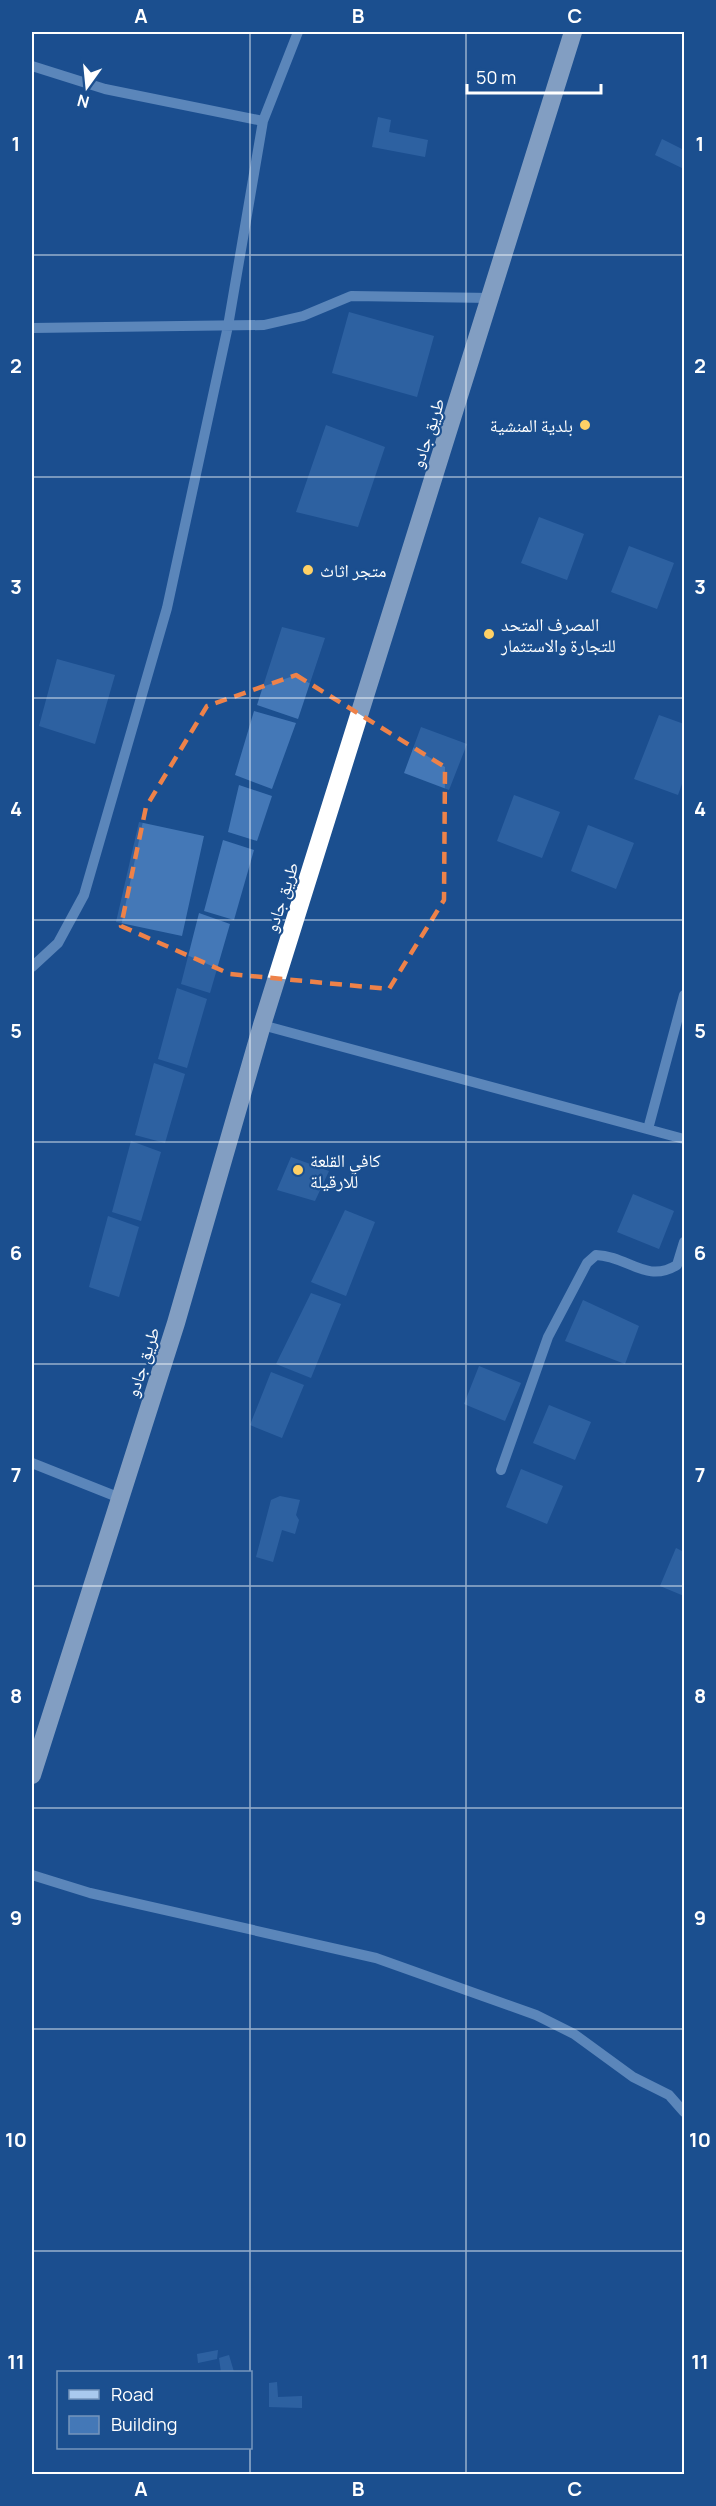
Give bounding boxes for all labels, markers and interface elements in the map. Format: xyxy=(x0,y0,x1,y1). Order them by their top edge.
text: A xyxy=(134,2,148,29)
text: B xyxy=(352,2,365,29)
text: C xyxy=(568,2,582,29)
north arrow xyxy=(57,57,117,117)
scale bar xyxy=(467,57,600,95)
text: 50 m xyxy=(476,65,516,89)
text: N xyxy=(75,89,92,114)
text: 1 xyxy=(12,130,20,157)
text: 1 xyxy=(696,130,704,157)
text: 2 xyxy=(10,352,22,379)
text: 2 xyxy=(694,352,706,379)
street label: طريق جادو xyxy=(404,395,450,471)
place label: بلدية المنشية xyxy=(490,413,573,437)
marker: بلدية المنشية xyxy=(578,418,592,432)
place label: متجر اثاث xyxy=(320,558,386,582)
marker: متجر اثاث xyxy=(301,563,315,577)
text: 3 xyxy=(10,573,22,600)
text: 3 xyxy=(694,573,706,600)
place label: المصرف المتحد للتجارة والاستثمار xyxy=(500,612,616,657)
marker: المصرف المتحد للتجارة والاستثمار xyxy=(482,627,496,641)
text: 4 xyxy=(10,795,22,822)
text: 4 xyxy=(694,795,706,822)
street label: طريق جادو xyxy=(258,859,304,935)
text: 5 xyxy=(10,1017,22,1044)
text: 5 xyxy=(694,1017,706,1044)
place label: كافي القلعة للارقيلة xyxy=(310,1148,381,1193)
marker: كافي القلعة للارقيلة xyxy=(291,1163,305,1177)
text: 6 xyxy=(10,1239,22,1266)
text: 6 xyxy=(694,1239,706,1266)
street label: طريق جادو xyxy=(119,1324,165,1400)
text: 7 xyxy=(11,1461,21,1488)
text: 7 xyxy=(695,1461,705,1488)
text: 8 xyxy=(10,1682,22,1709)
text: 8 xyxy=(694,1682,706,1709)
text: 9 xyxy=(10,1904,22,1931)
text: 9 xyxy=(694,1904,706,1931)
text: 10 xyxy=(5,2126,27,2153)
text: 10 xyxy=(689,2126,711,2153)
text: 11 xyxy=(7,2348,25,2375)
text: 11 xyxy=(691,2348,709,2375)
legend xyxy=(57,2371,252,2449)
text: Road xyxy=(111,2382,154,2406)
text: Building xyxy=(111,2412,177,2436)
text: A xyxy=(134,2475,148,2502)
text: B xyxy=(352,2475,365,2502)
text: C xyxy=(568,2475,582,2502)

